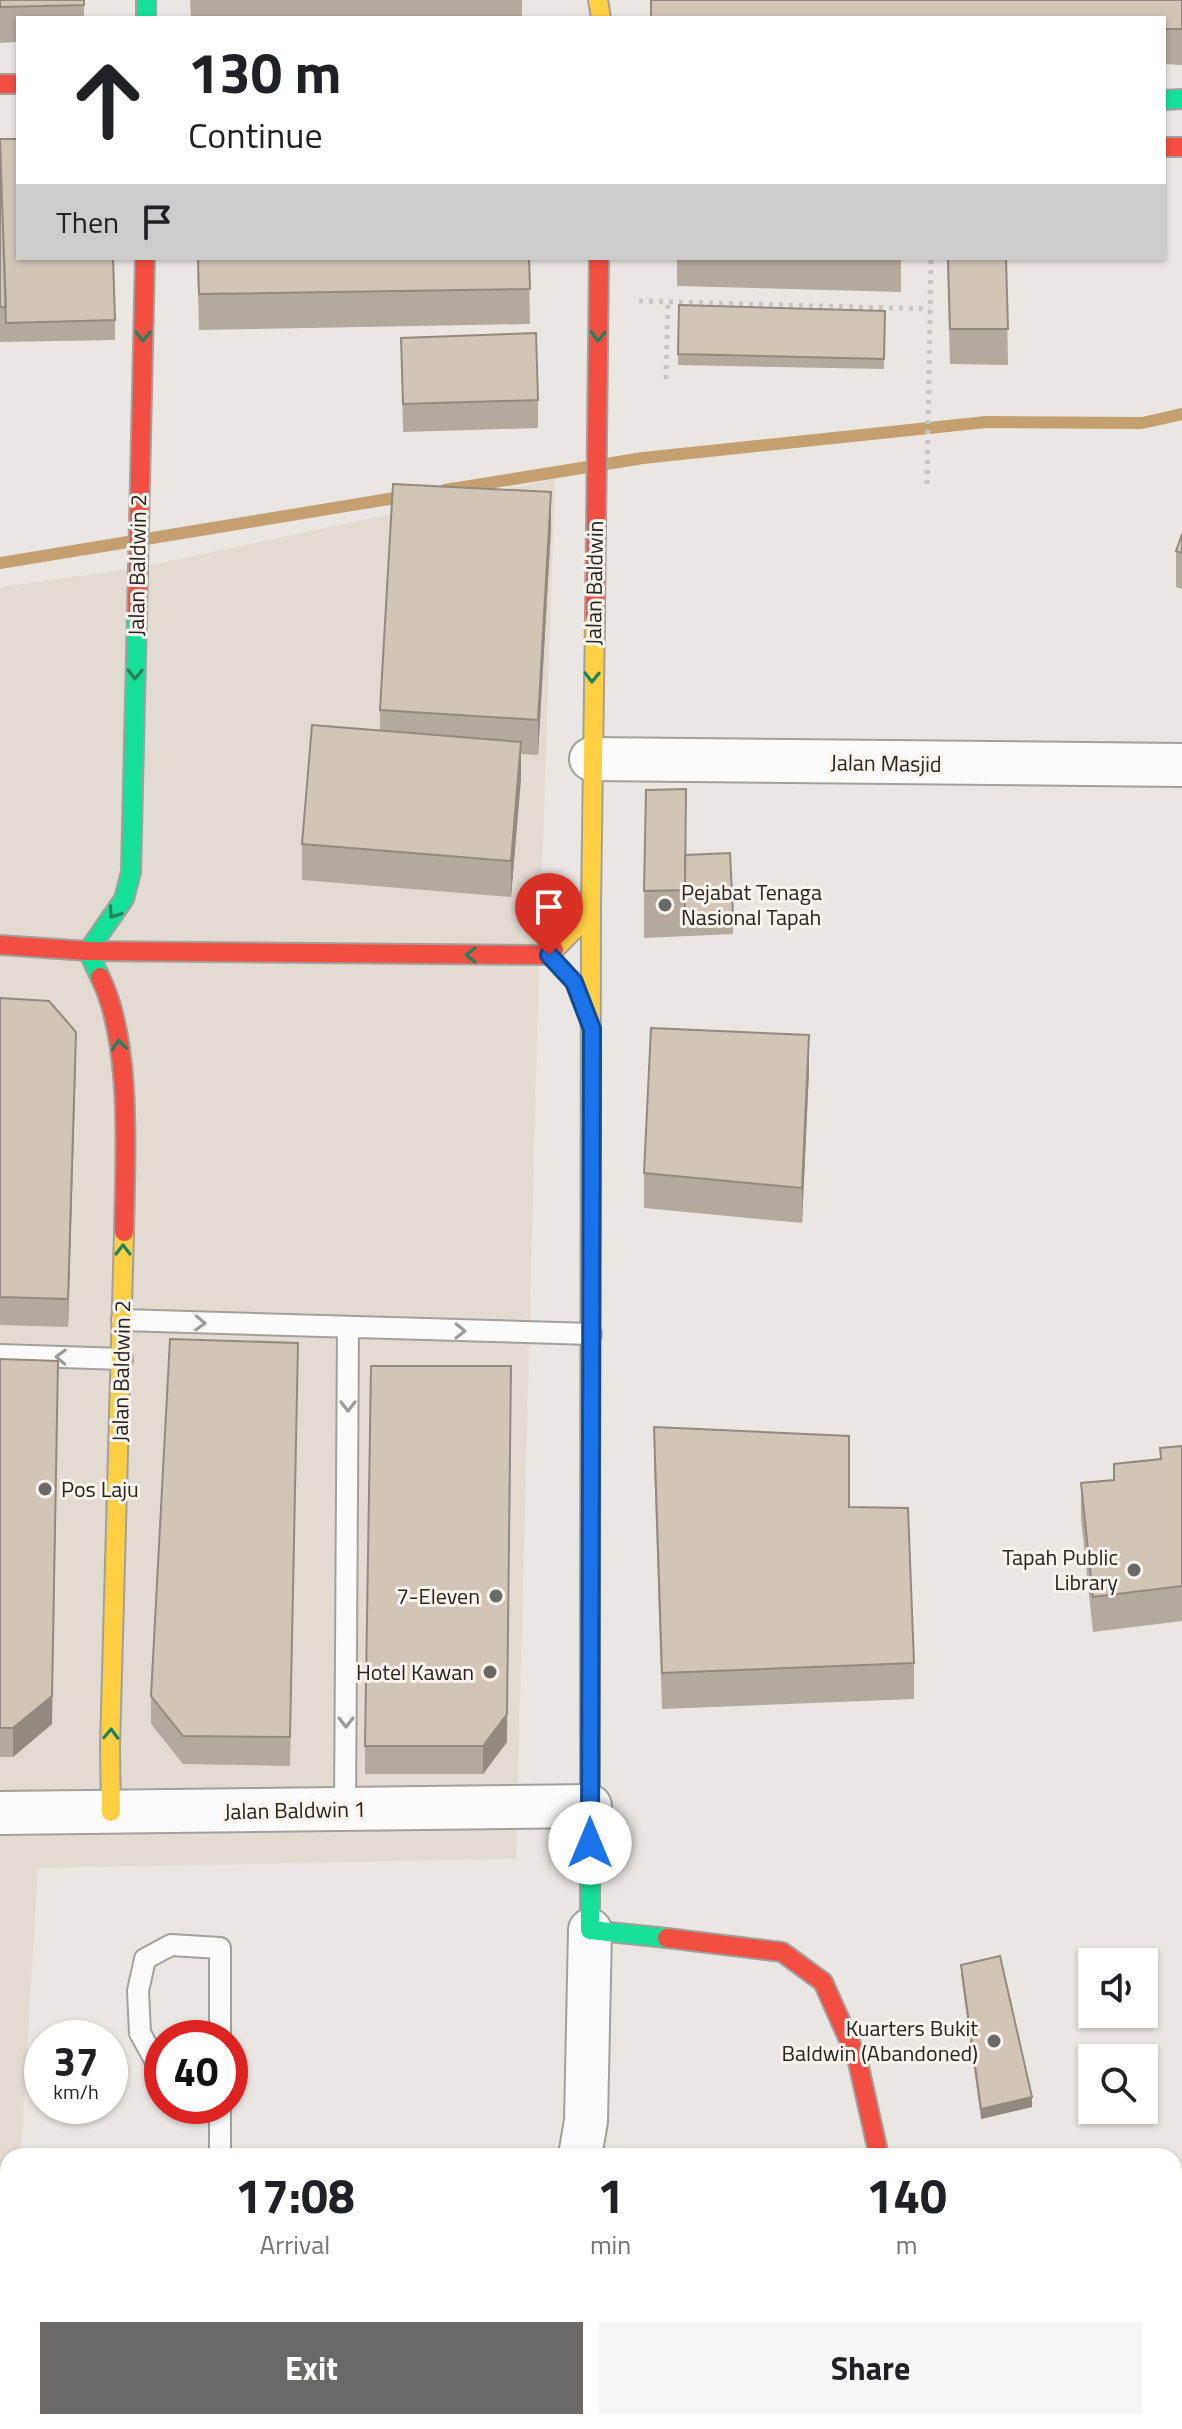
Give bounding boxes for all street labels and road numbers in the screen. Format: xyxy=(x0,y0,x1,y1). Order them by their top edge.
street label: Jalan Baldwin 2 xyxy=(119,494,155,636)
street label: Jalan Baldwin xyxy=(576,520,612,646)
street label: Jalan Masjid xyxy=(830,745,942,781)
street label: Jalan Baldwin 2 xyxy=(103,1300,139,1442)
street label: Jalan Baldwin 1 xyxy=(224,1792,366,1828)

